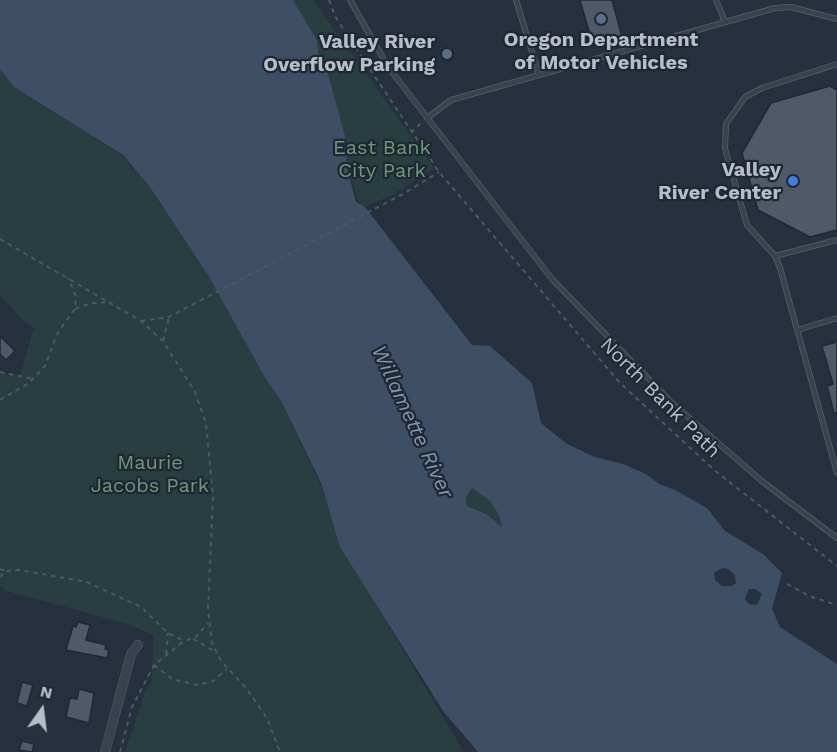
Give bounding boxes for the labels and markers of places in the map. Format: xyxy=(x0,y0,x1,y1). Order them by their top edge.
marker: Oregon Department of Motor Vehicles xyxy=(594,12,608,26)
place label: Oregon Department of Motor Vehicles xyxy=(504,28,698,75)
place label: Valley River Overflow Parking xyxy=(263,30,435,77)
marker: Valley River Overflow Parking xyxy=(440,47,454,61)
place label: Valley River Center xyxy=(658,158,781,205)
marker: Valley River Center xyxy=(786,174,800,188)

